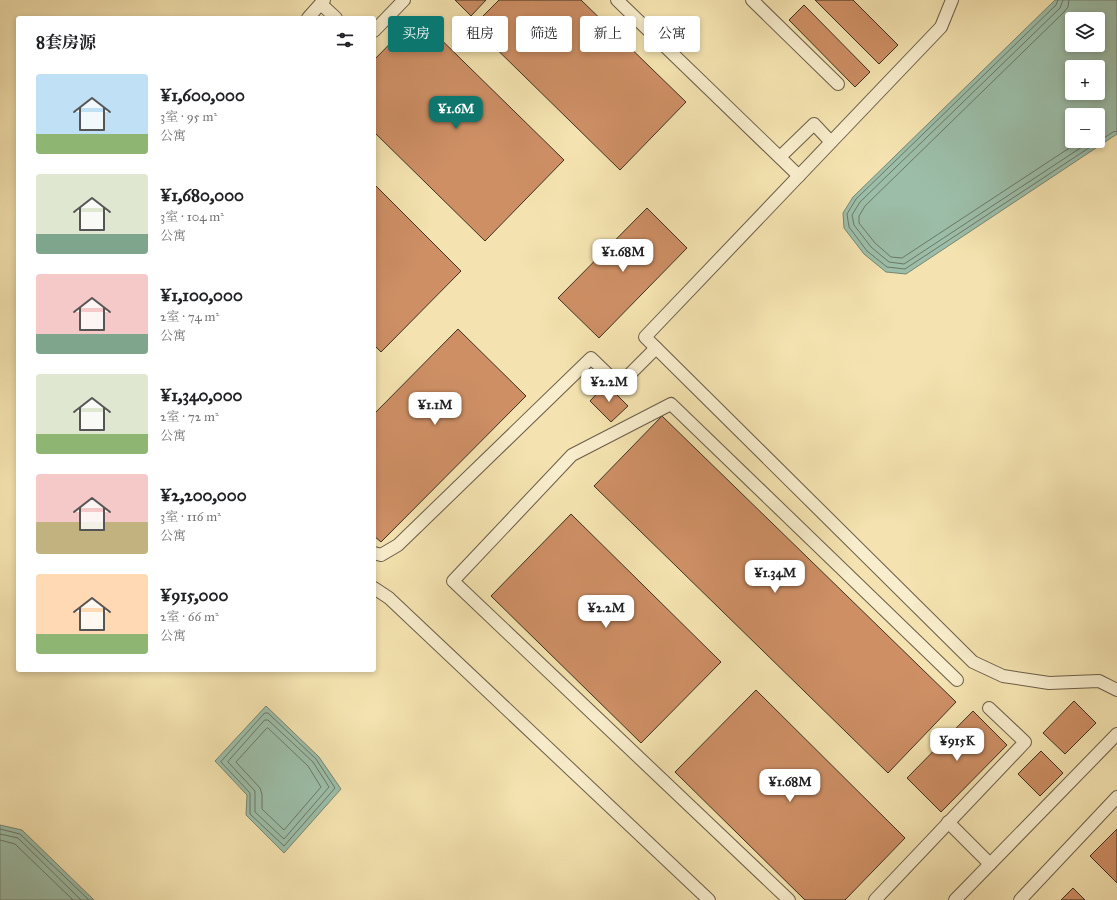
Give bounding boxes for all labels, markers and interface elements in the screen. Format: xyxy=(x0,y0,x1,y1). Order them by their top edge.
map controls xyxy=(1065,12,1105,148)
button: layers xyxy=(1065,12,1105,52)
chip: 买房 xyxy=(388,16,444,52)
chip: 租房 xyxy=(452,16,508,52)
chip: 筛选 xyxy=(516,16,572,52)
chip: 新上 xyxy=(580,16,636,52)
chip: 公寓 xyxy=(644,16,700,52)
icon: filters xyxy=(334,29,356,51)
text: 8套房源 xyxy=(36,32,96,53)
button: + xyxy=(1065,60,1105,100)
text: ¥1,600,000 xyxy=(160,85,245,106)
icon: home xyxy=(68,90,116,138)
pin: ¥1.6M xyxy=(428,96,484,130)
text: ¥1.6M xyxy=(438,101,474,117)
button: − xyxy=(1065,108,1105,148)
text: 3室 · 95 m² xyxy=(160,109,217,125)
text: 公寓 xyxy=(160,128,186,144)
text: ¥1,680,000 xyxy=(160,185,244,206)
icon: home xyxy=(68,190,116,238)
text: 3室 · 104 m² xyxy=(160,209,224,225)
text: 公寓 xyxy=(160,228,186,244)
pin: ¥1.68M xyxy=(590,239,656,273)
text: ¥1.68M xyxy=(601,244,645,260)
text: ¥1,100,000 xyxy=(160,285,243,306)
icon: home xyxy=(68,290,116,338)
text: 2室 · 74 m² xyxy=(160,309,219,325)
text: 公寓 xyxy=(160,328,186,344)
pin: ¥2.2M xyxy=(581,369,637,403)
text: ¥2.2M xyxy=(590,374,628,390)
text: ¥1,340,000 xyxy=(160,385,243,406)
icon: home xyxy=(68,390,116,438)
pin: ¥1.1M xyxy=(407,392,463,426)
text: ¥1.1M xyxy=(418,397,452,413)
text: 2室 · 72 m² xyxy=(160,409,219,425)
text: 公寓 xyxy=(160,428,186,444)
text: ¥2,200,000 xyxy=(160,485,247,506)
icon: home xyxy=(68,490,116,538)
text: 3室 · 116 m² xyxy=(160,509,221,525)
text: 公寓 xyxy=(160,528,186,544)
pin: ¥1.34M xyxy=(742,560,808,594)
text: ¥1.34M xyxy=(754,565,796,581)
text: ¥915,000 xyxy=(160,585,228,606)
icon: home xyxy=(68,590,116,638)
pin: ¥2.2M xyxy=(578,595,634,629)
text: ¥2.2M xyxy=(587,600,625,616)
text: 2室 · 66 m² xyxy=(160,609,219,625)
text: 公寓 xyxy=(160,628,186,644)
pin: ¥915K xyxy=(929,728,985,762)
text: ¥915K xyxy=(939,733,975,749)
pin: ¥1.68M xyxy=(757,769,823,803)
text: ¥1.68M xyxy=(768,774,812,790)

